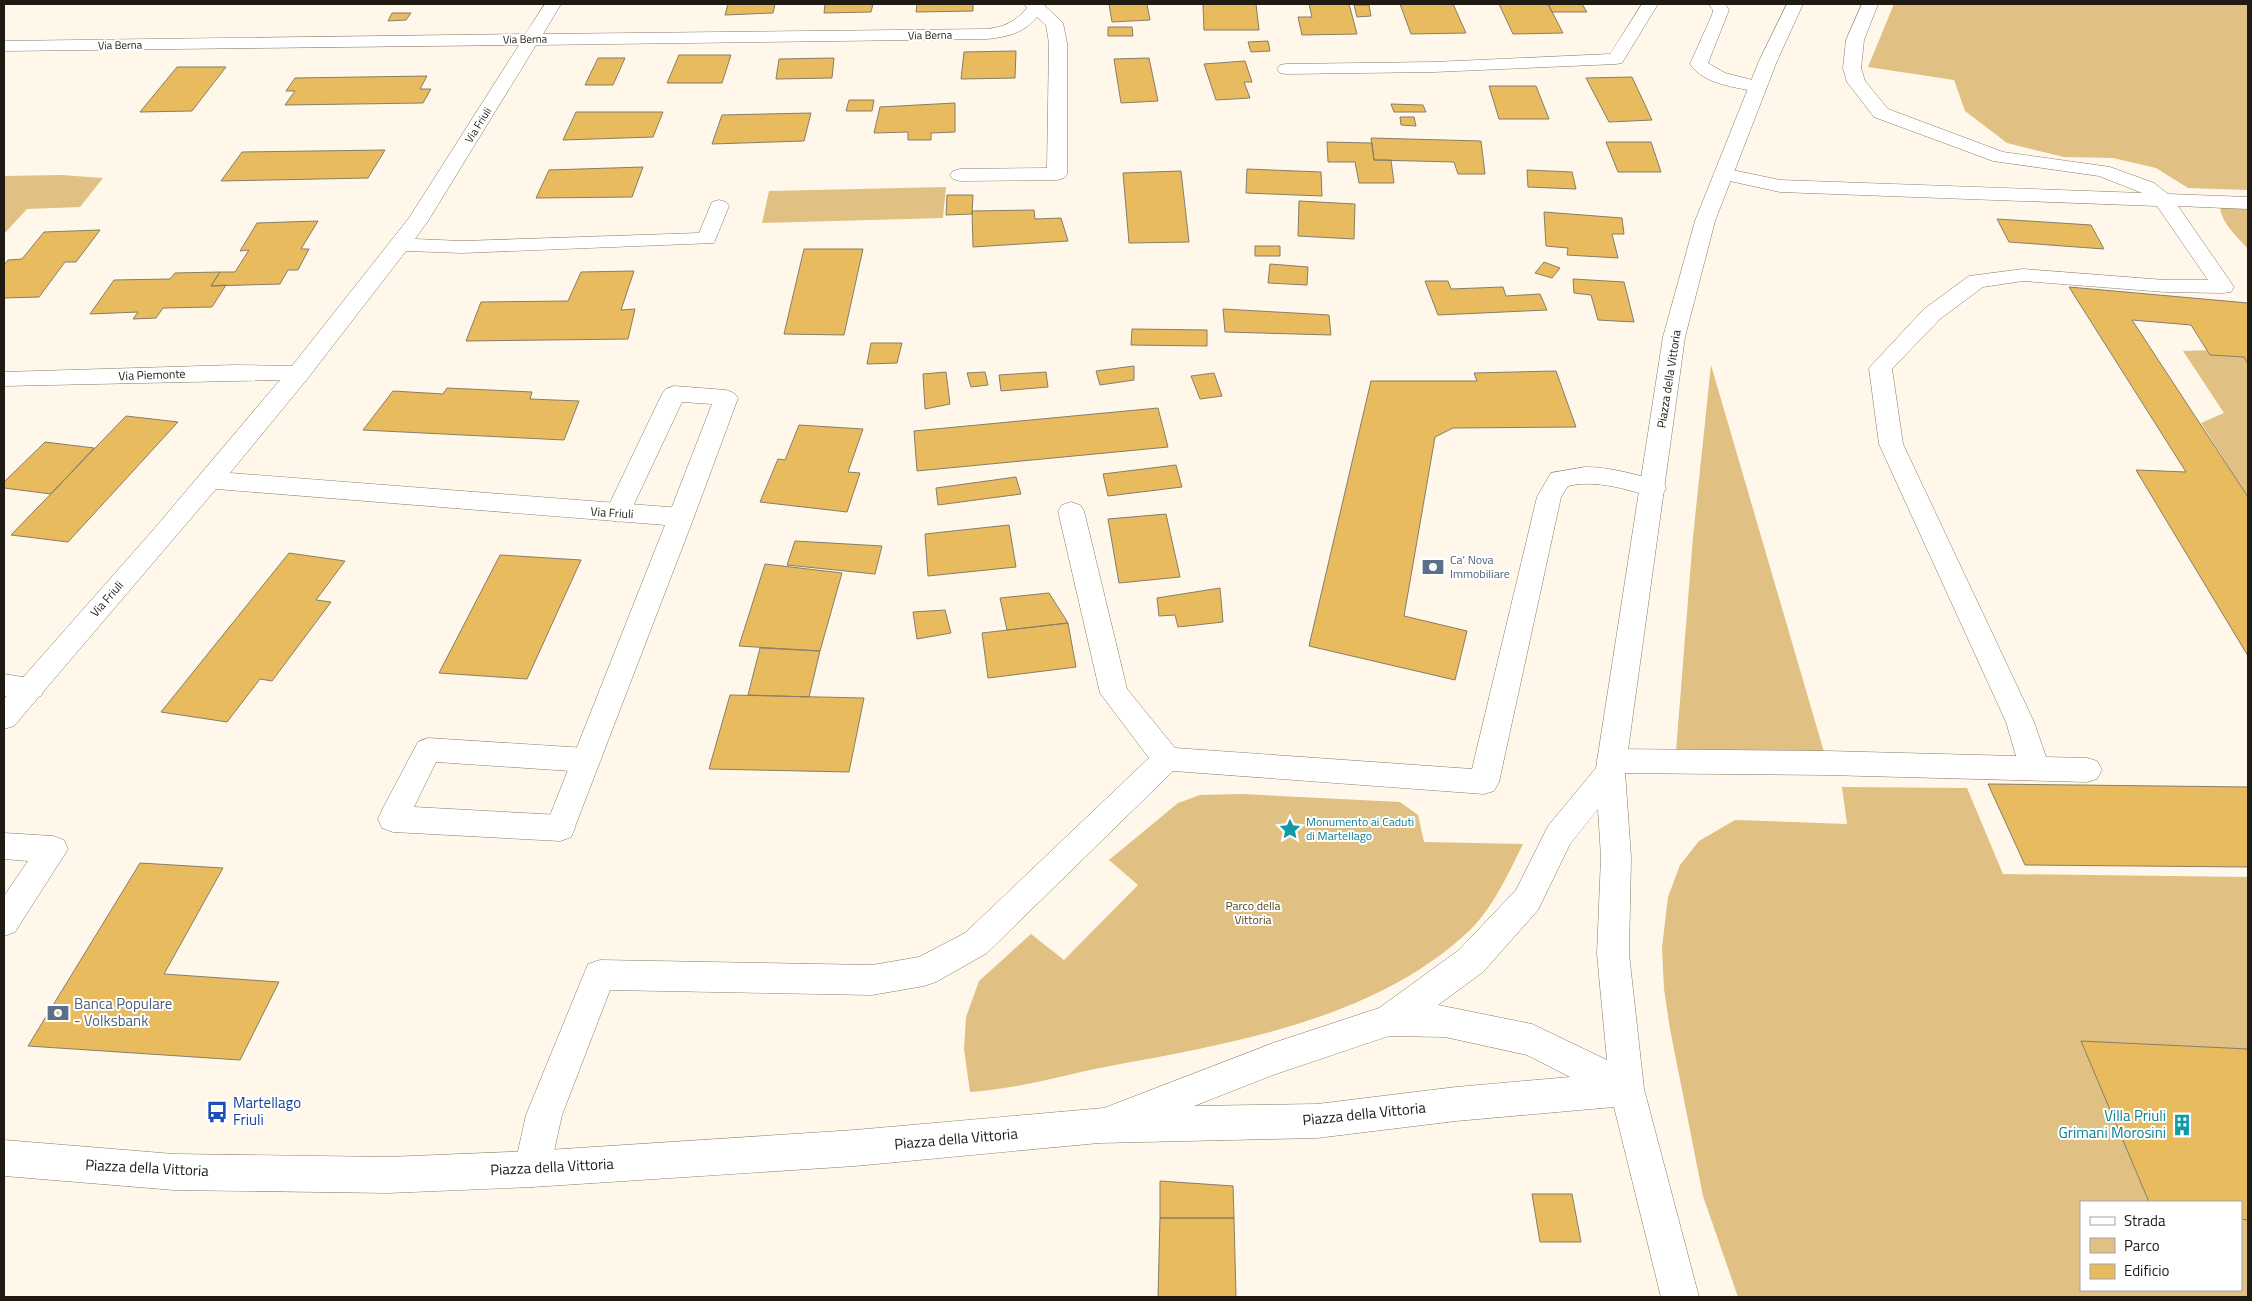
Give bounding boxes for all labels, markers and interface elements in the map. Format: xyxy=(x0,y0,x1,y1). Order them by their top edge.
street label: Via Berna xyxy=(908,27,953,43)
street label: Via Berna xyxy=(503,31,548,47)
street label: Via Berna xyxy=(98,37,143,53)
street label: Via Friuli xyxy=(461,104,495,146)
street label: Piazza della Vittoria xyxy=(1651,328,1686,429)
street label: Via Piemonte xyxy=(118,364,186,385)
street label: Via Friuli xyxy=(590,502,634,523)
place label: Ca' Nova Immobiliare xyxy=(1450,550,1510,583)
bank icon: Ca' Nova Immobiliare xyxy=(1420,554,1446,580)
street label: Via Friuli xyxy=(85,576,128,621)
place label: Monumento ai Caduti di Martellago xyxy=(1306,812,1414,845)
place icon: Monumento ai Caduti di Martellago xyxy=(1277,816,1303,842)
park label: Parco della Vittoria xyxy=(1225,896,1281,929)
place label: Banca Populare - Volksbank xyxy=(74,992,172,1032)
bank icon: Banca Populare - Volksbank xyxy=(45,1000,71,1026)
place label: Martellago Friuli xyxy=(233,1091,301,1131)
street label: Piazza della Vittoria xyxy=(1301,1096,1427,1131)
bus stop icon: Martellago Friuli xyxy=(204,1099,230,1125)
place label: Villa Priuli Grimani Morosini xyxy=(2059,1104,2166,1144)
building icon: Villa Priuli Grimani Morosini xyxy=(2169,1112,2195,1138)
street label: Piazza della Vittoria xyxy=(893,1122,1019,1155)
street label: Piazza della Vittoria xyxy=(490,1152,615,1181)
street label: Piazza della Vittoria xyxy=(85,1153,210,1182)
legend xyxy=(2080,1201,2242,1291)
text: Strada xyxy=(2124,1209,2166,1232)
text: Parco xyxy=(2124,1234,2160,1257)
text: Edificio xyxy=(2124,1259,2169,1282)

